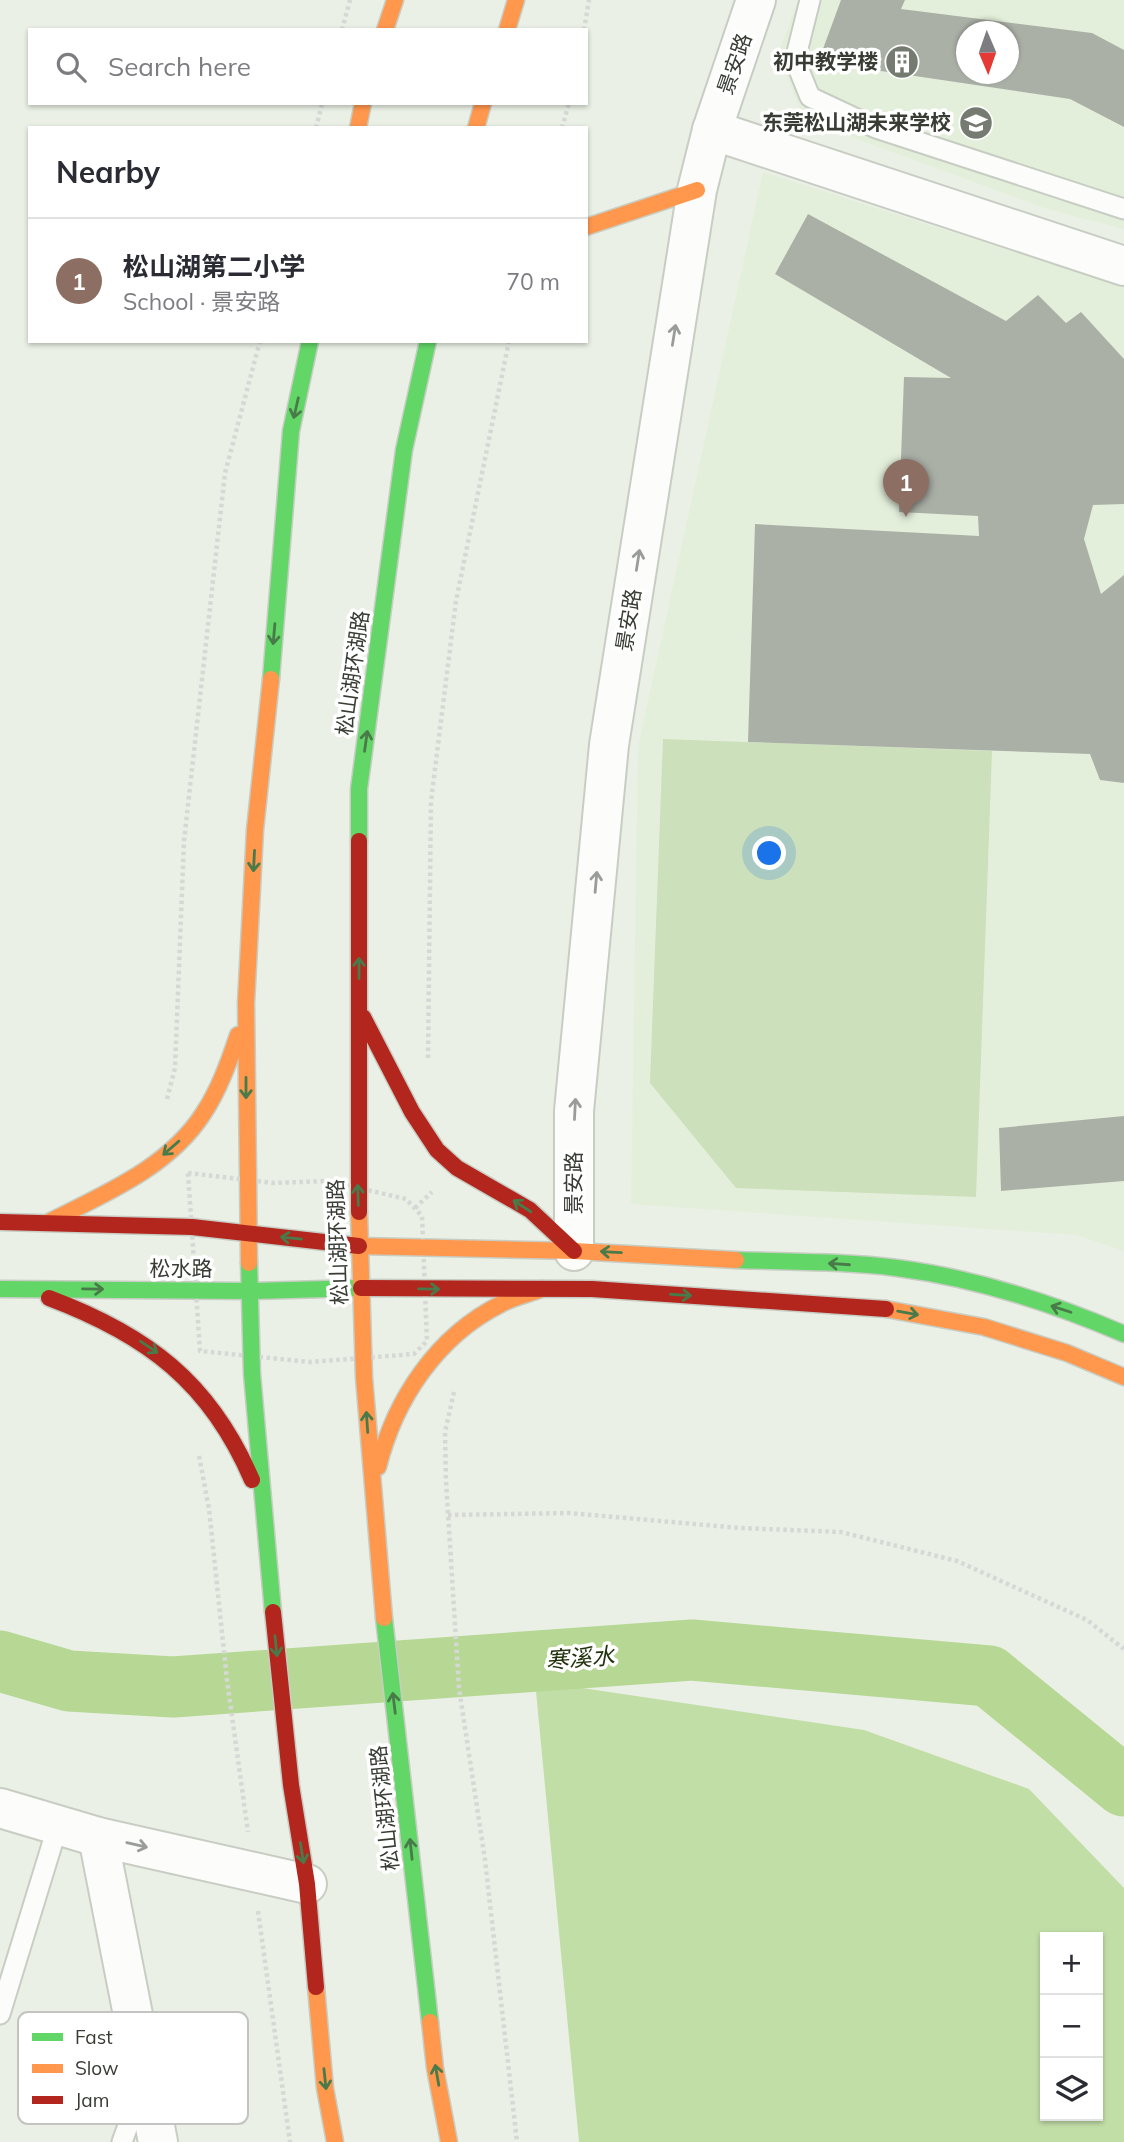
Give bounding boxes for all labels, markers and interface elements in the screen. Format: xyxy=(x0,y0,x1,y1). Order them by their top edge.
north arrow xyxy=(956,21,1019,84)
search box xyxy=(28,28,588,105)
street label: 景安路 xyxy=(712,30,757,98)
building icon: 初中教学楼 xyxy=(883,43,921,81)
icon: search xyxy=(52,48,90,86)
place label: 初中教学楼 xyxy=(773,48,878,74)
text: Search here xyxy=(108,50,251,83)
school or university icon: 东莞松山湖未来学校 xyxy=(957,104,995,142)
place label: 东莞松山湖未来学校 xyxy=(762,109,951,135)
text: Nearby xyxy=(56,153,160,191)
text: 松山湖第二小学 xyxy=(123,250,305,283)
text: 1 xyxy=(72,267,86,296)
text: 70 m xyxy=(506,267,560,296)
text: School · 景安路 xyxy=(123,287,280,316)
one-way arrow xyxy=(668,324,681,347)
one-way arrow xyxy=(288,396,302,419)
pin: 1 xyxy=(883,459,929,517)
one-way arrow xyxy=(632,549,645,572)
street label: 景安路 xyxy=(610,587,646,653)
street label: 松山湖环湖路 xyxy=(330,609,374,737)
one-way arrow xyxy=(267,622,280,645)
one-way arrow xyxy=(359,730,372,753)
your location xyxy=(752,836,786,870)
one-way arrow xyxy=(247,849,260,872)
one-way arrow xyxy=(589,872,602,894)
one-way arrow xyxy=(352,956,366,979)
one-way arrow xyxy=(239,1076,253,1099)
one-way arrow xyxy=(568,1098,581,1121)
one-way arrow xyxy=(163,1140,181,1156)
street label: 景安路 xyxy=(560,1152,586,1215)
street label: 松山湖环湖路 xyxy=(322,1179,352,1305)
one-way arrow xyxy=(351,1184,365,1207)
one-way arrow xyxy=(513,1199,533,1213)
one-way arrow xyxy=(281,1231,303,1244)
one-way arrow xyxy=(600,1246,623,1259)
street label: 松水路 xyxy=(150,1255,213,1281)
one-way arrow xyxy=(827,1258,850,1271)
one-way arrow xyxy=(417,1282,440,1296)
one-way arrow xyxy=(81,1283,104,1296)
one-way arrow xyxy=(669,1289,692,1302)
one-way arrow xyxy=(1050,1302,1072,1314)
one-way arrow xyxy=(896,1306,919,1320)
one-way arrow xyxy=(139,1339,158,1354)
one-way arrow xyxy=(360,1412,373,1434)
one-way arrow xyxy=(270,1634,283,1657)
water label: 寒溪水 xyxy=(545,1641,616,1674)
one-way arrow xyxy=(388,1692,401,1715)
street label: 松山湖环湖路 xyxy=(364,1744,404,1872)
one-way arrow xyxy=(404,1838,417,1861)
one-way arrow xyxy=(125,1839,148,1853)
one-way arrow xyxy=(296,1841,309,1863)
map controls xyxy=(1040,1932,1103,2121)
button: + xyxy=(1040,1932,1103,1995)
button: − xyxy=(1040,1995,1103,2058)
legend xyxy=(18,2012,248,2124)
text: Fast xyxy=(75,2025,113,2049)
text: Slow xyxy=(75,2056,119,2080)
button: layers xyxy=(1040,2058,1103,2121)
one-way arrow xyxy=(430,2064,443,2087)
one-way arrow xyxy=(318,2067,331,2090)
text: Jam xyxy=(75,2088,109,2112)

